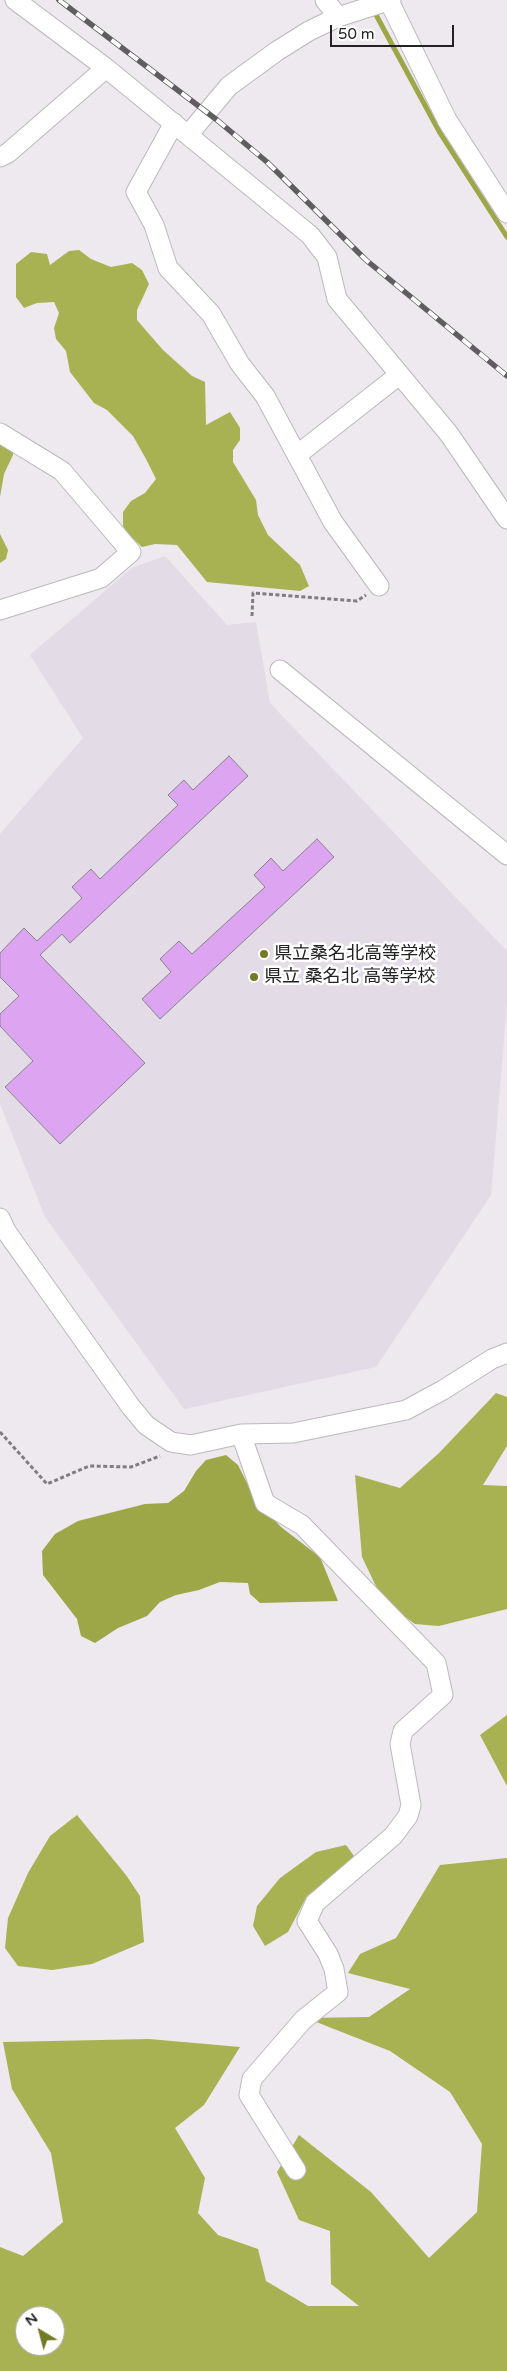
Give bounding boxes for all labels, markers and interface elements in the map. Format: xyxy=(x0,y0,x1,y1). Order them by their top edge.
scale bar xyxy=(332,15,456,47)
text: 50 m xyxy=(338,25,375,43)
place label: 県立桑名北高等学校 xyxy=(274,943,436,965)
marker: 県立桑名北高等学校 xyxy=(258,948,270,960)
place label: 県立 桑名北 高等学校 xyxy=(264,966,435,988)
marker: 県立 桑名北 高等学校 xyxy=(248,971,260,983)
north arrow xyxy=(15,2306,65,2356)
text: N xyxy=(22,2309,41,2330)

